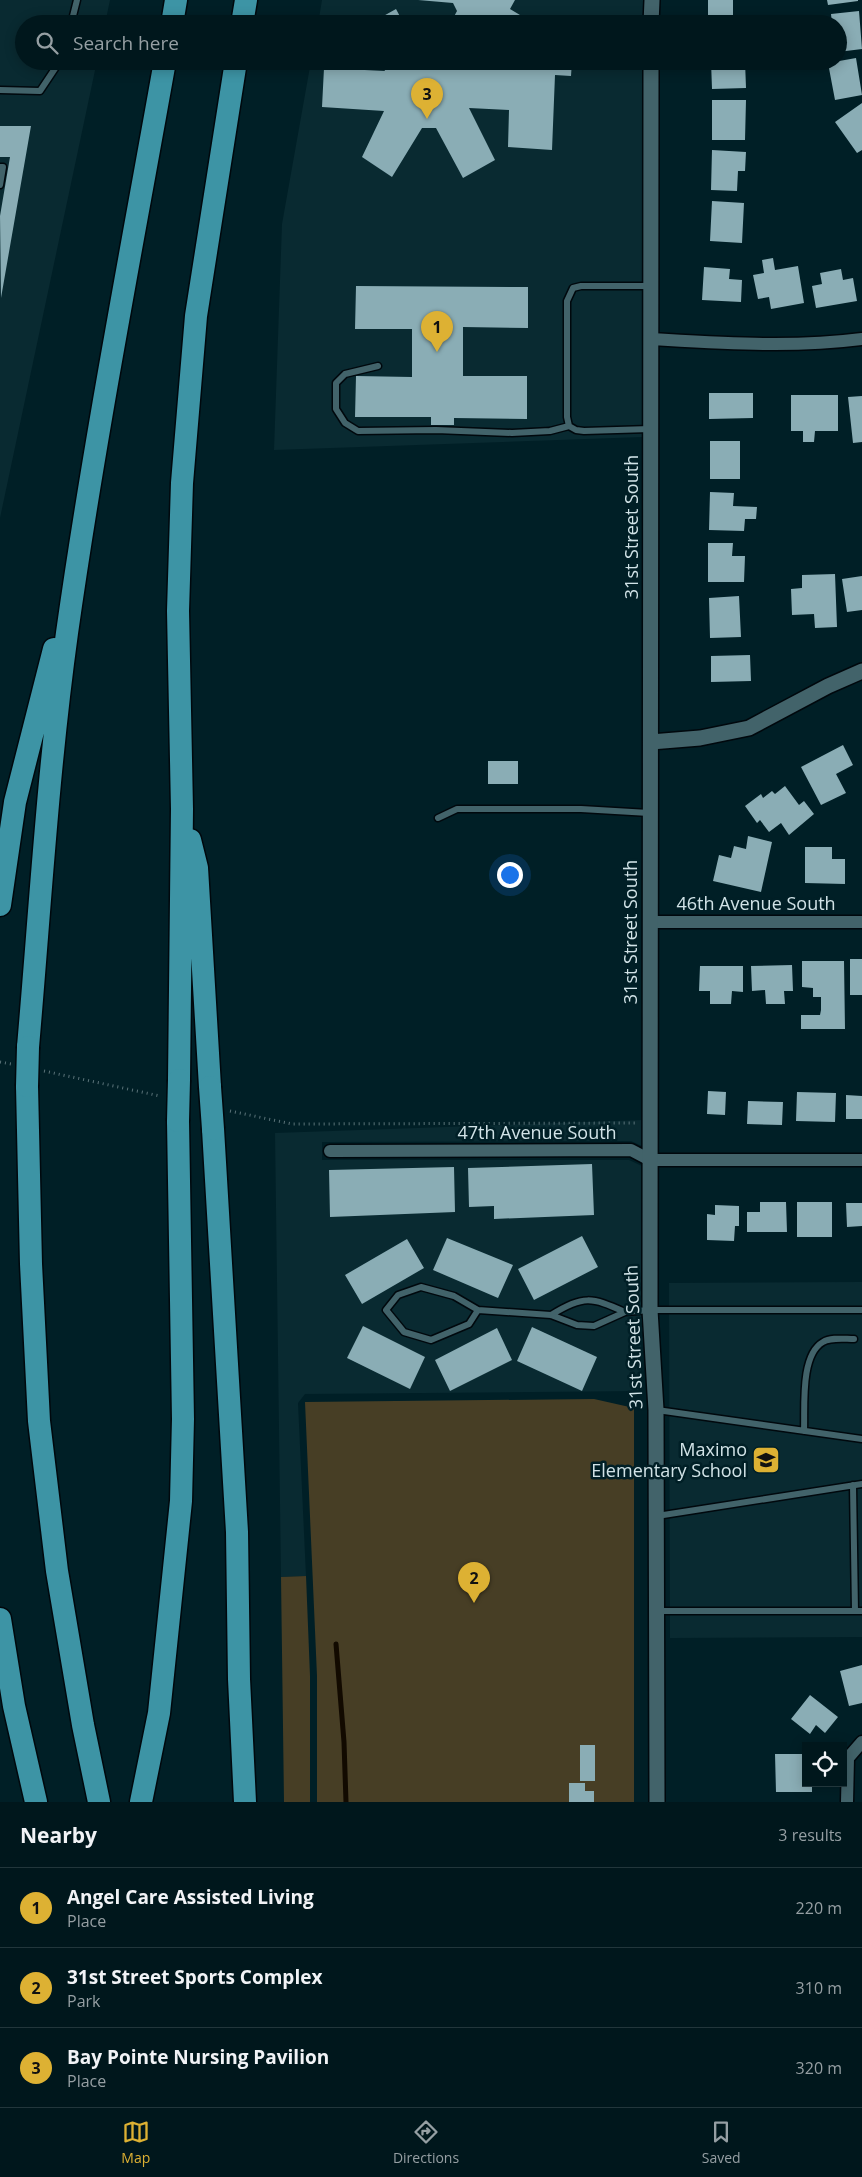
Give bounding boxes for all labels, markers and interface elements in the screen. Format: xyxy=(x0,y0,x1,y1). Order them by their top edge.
search box xyxy=(15,15,847,70)
icon: search xyxy=(33,29,61,57)
text: Search here xyxy=(73,30,179,56)
pin: 3 xyxy=(411,78,443,119)
pin: 1 xyxy=(421,311,453,352)
street label: 31st Street South xyxy=(619,455,643,599)
street label: 31st Street South xyxy=(618,860,642,1004)
your location xyxy=(497,862,523,888)
street label: 46th Avenue South xyxy=(676,891,836,915)
street label: 47th Avenue South xyxy=(457,1120,617,1144)
street label: 31st Street South xyxy=(618,1264,648,1410)
place label: Maximo Elementary School xyxy=(591,1437,747,1482)
school or university icon: Maximo Elementary School xyxy=(751,1445,781,1475)
pin: 2 xyxy=(458,1562,490,1603)
map controls xyxy=(802,1742,847,1787)
button: locate xyxy=(802,1742,847,1787)
text: Nearby xyxy=(20,1821,97,1849)
text: 3 results xyxy=(778,1824,842,1846)
text: Angel Care Assisted Living xyxy=(67,1884,314,1910)
text: 1 xyxy=(31,1897,41,1919)
text: 220 m xyxy=(796,1897,842,1919)
text: Place xyxy=(67,1910,106,1932)
text: 31st Street Sports Complex xyxy=(67,1964,322,1990)
text: 2 xyxy=(31,1977,41,1999)
text: 310 m xyxy=(796,1977,842,1999)
text: Park xyxy=(67,1990,100,2012)
text: Bay Pointe Nursing Pavilion xyxy=(67,2044,329,2070)
text: 3 xyxy=(31,2057,41,2079)
text: 320 m xyxy=(796,2057,842,2079)
text: Place xyxy=(67,2070,106,2092)
tab: Map xyxy=(121,2118,150,2167)
tab: Directions xyxy=(393,2118,459,2167)
tab: Saved xyxy=(702,2118,741,2167)

